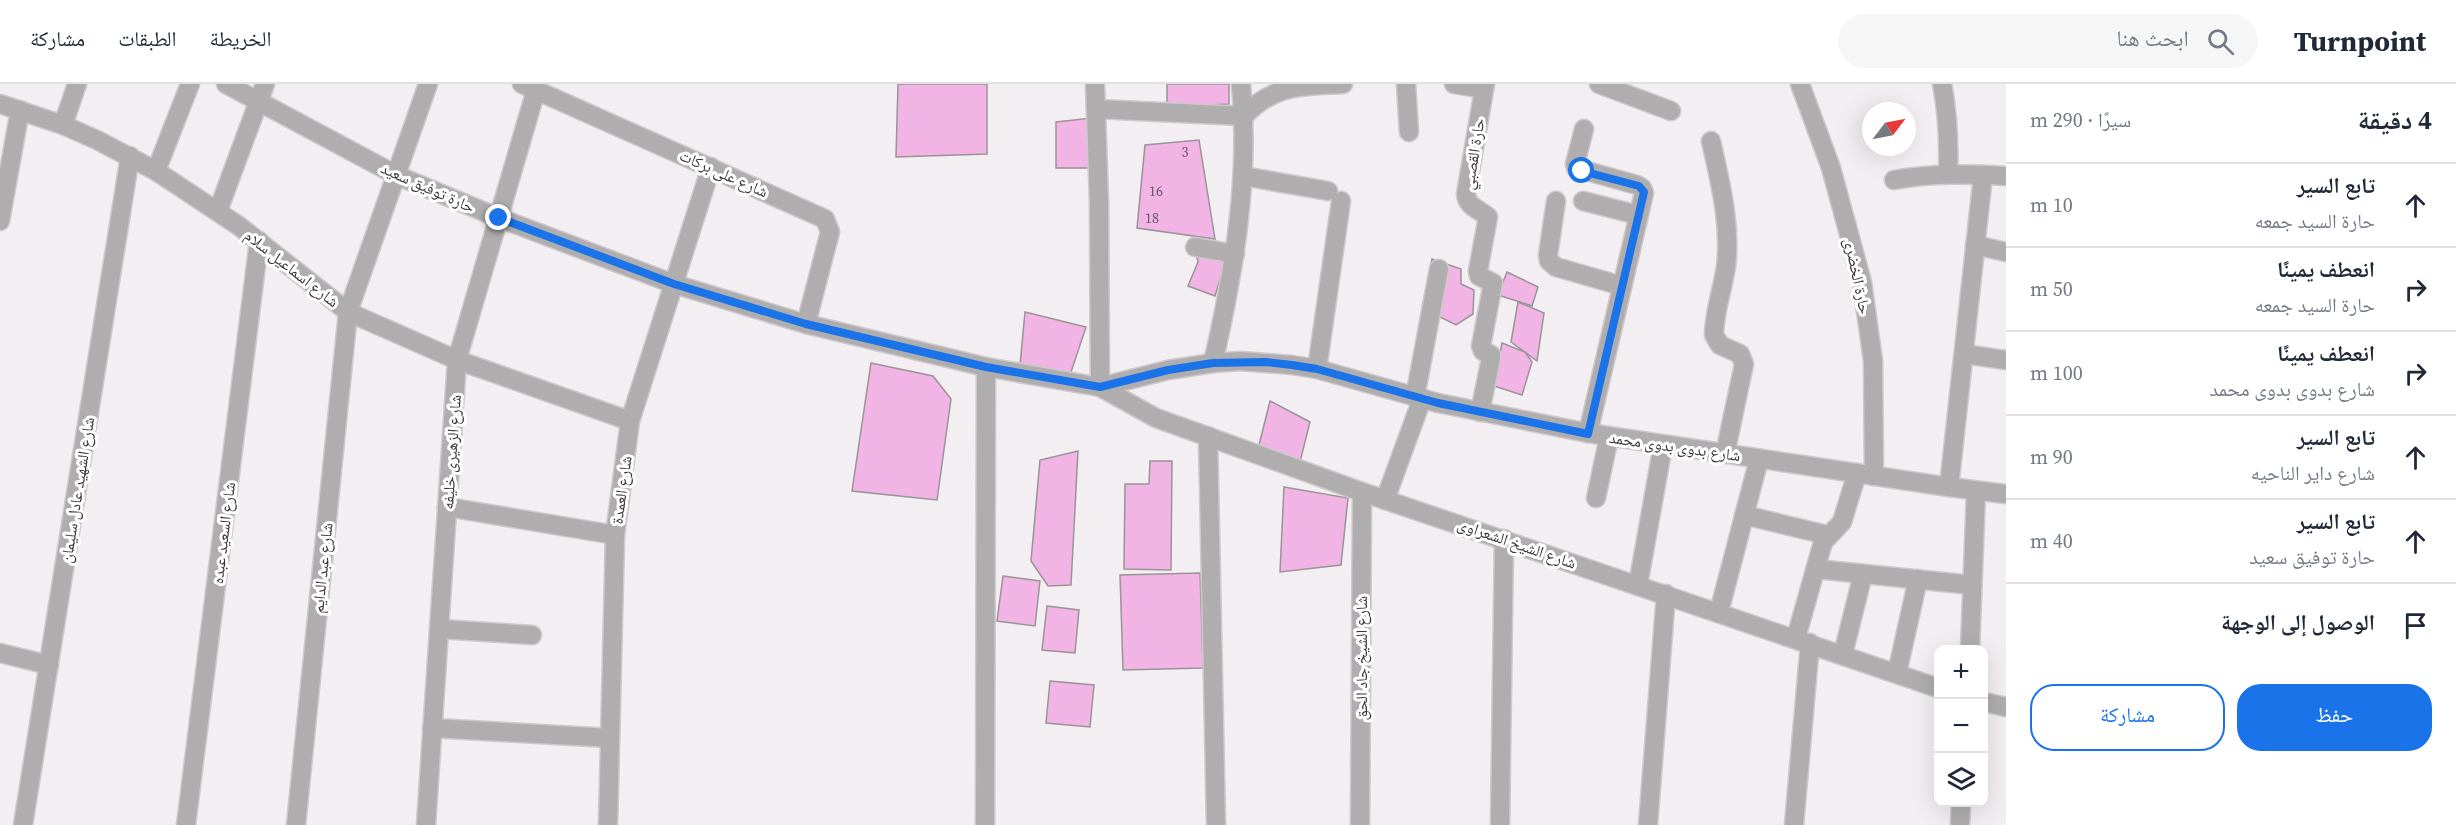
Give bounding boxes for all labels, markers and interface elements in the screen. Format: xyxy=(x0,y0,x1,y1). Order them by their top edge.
search box xyxy=(1838,14,2258,68)
text: Turnpoint xyxy=(2294,22,2426,60)
text: ابحث هنا xyxy=(2116,23,2189,53)
text: مشاركة xyxy=(30,24,85,53)
text: الطبقات xyxy=(118,24,177,53)
text: الخريطة xyxy=(210,24,271,53)
icon: search xyxy=(2204,25,2237,58)
north arrow xyxy=(1862,102,1916,156)
text: 4 دقيقة xyxy=(2358,102,2432,138)
text: سيرًا · 290 m xyxy=(2030,106,2131,134)
street label: حارة القصبي xyxy=(1456,117,1492,192)
house number: 3 xyxy=(1182,142,1189,162)
street label: شارع على بركات xyxy=(676,144,772,202)
street label: حارة توفيق سعيد xyxy=(378,156,478,218)
route start xyxy=(1568,157,1594,183)
text: تابع السير xyxy=(2297,170,2375,200)
house number: 16 xyxy=(1149,181,1163,201)
icon: ahead xyxy=(2399,189,2432,222)
text: 10 m xyxy=(2030,191,2073,219)
route end xyxy=(485,204,511,230)
text: حارة السيد جمعه xyxy=(2255,207,2375,235)
house number: 18 xyxy=(1145,208,1159,228)
street label: شارع اسماعيل سلام xyxy=(240,224,344,312)
street label: حارة الخضرى xyxy=(1839,236,1877,316)
text: انعطف يمينًا xyxy=(2277,254,2375,284)
icon: right xyxy=(2399,273,2432,306)
text: 50 m xyxy=(2030,275,2073,303)
text: حارة السيد جمعه xyxy=(2255,291,2375,319)
text: انعطف يمينًا xyxy=(2277,338,2375,368)
icon: right xyxy=(2399,357,2432,390)
text: 100 m xyxy=(2030,359,2083,387)
text: شارع بدوى بدوى محمد xyxy=(2209,375,2375,403)
street label: شارع الزهيرى خليفه xyxy=(436,394,466,510)
street label: شارع الشهيد عادل سليمان xyxy=(55,415,99,565)
text: تابع السير xyxy=(2297,422,2375,452)
street label: شارع بدوى بدوى محمد xyxy=(1608,426,1742,466)
icon: ahead xyxy=(2399,441,2432,474)
text: 90 m xyxy=(2030,443,2073,471)
street label: شارع العمدة xyxy=(605,454,637,526)
text: شارع داير الناحيه xyxy=(2251,459,2375,487)
street label: شارع السعيد عبده xyxy=(206,481,240,585)
text: تابع السير xyxy=(2297,506,2375,536)
street label: شارع الشيخ الشعراوى xyxy=(1455,512,1579,574)
street label: شارع عبد الدايم xyxy=(306,522,338,614)
icon: ahead xyxy=(2399,525,2432,558)
text: 40 m xyxy=(2030,527,2073,555)
text: حارة توفيق سعيد xyxy=(2249,543,2375,571)
street label: شارع الشيخ جاد الحق xyxy=(1350,596,1372,720)
text: الوصول إلى الوجهة xyxy=(2221,607,2375,637)
icon: arrive xyxy=(2399,609,2432,642)
map controls xyxy=(1934,645,1988,807)
button: + xyxy=(1934,645,1988,699)
button: مشاركة xyxy=(2030,684,2225,751)
button: حفظ xyxy=(2237,684,2432,751)
button: − xyxy=(1934,699,1988,753)
button: layers xyxy=(1934,753,1988,807)

